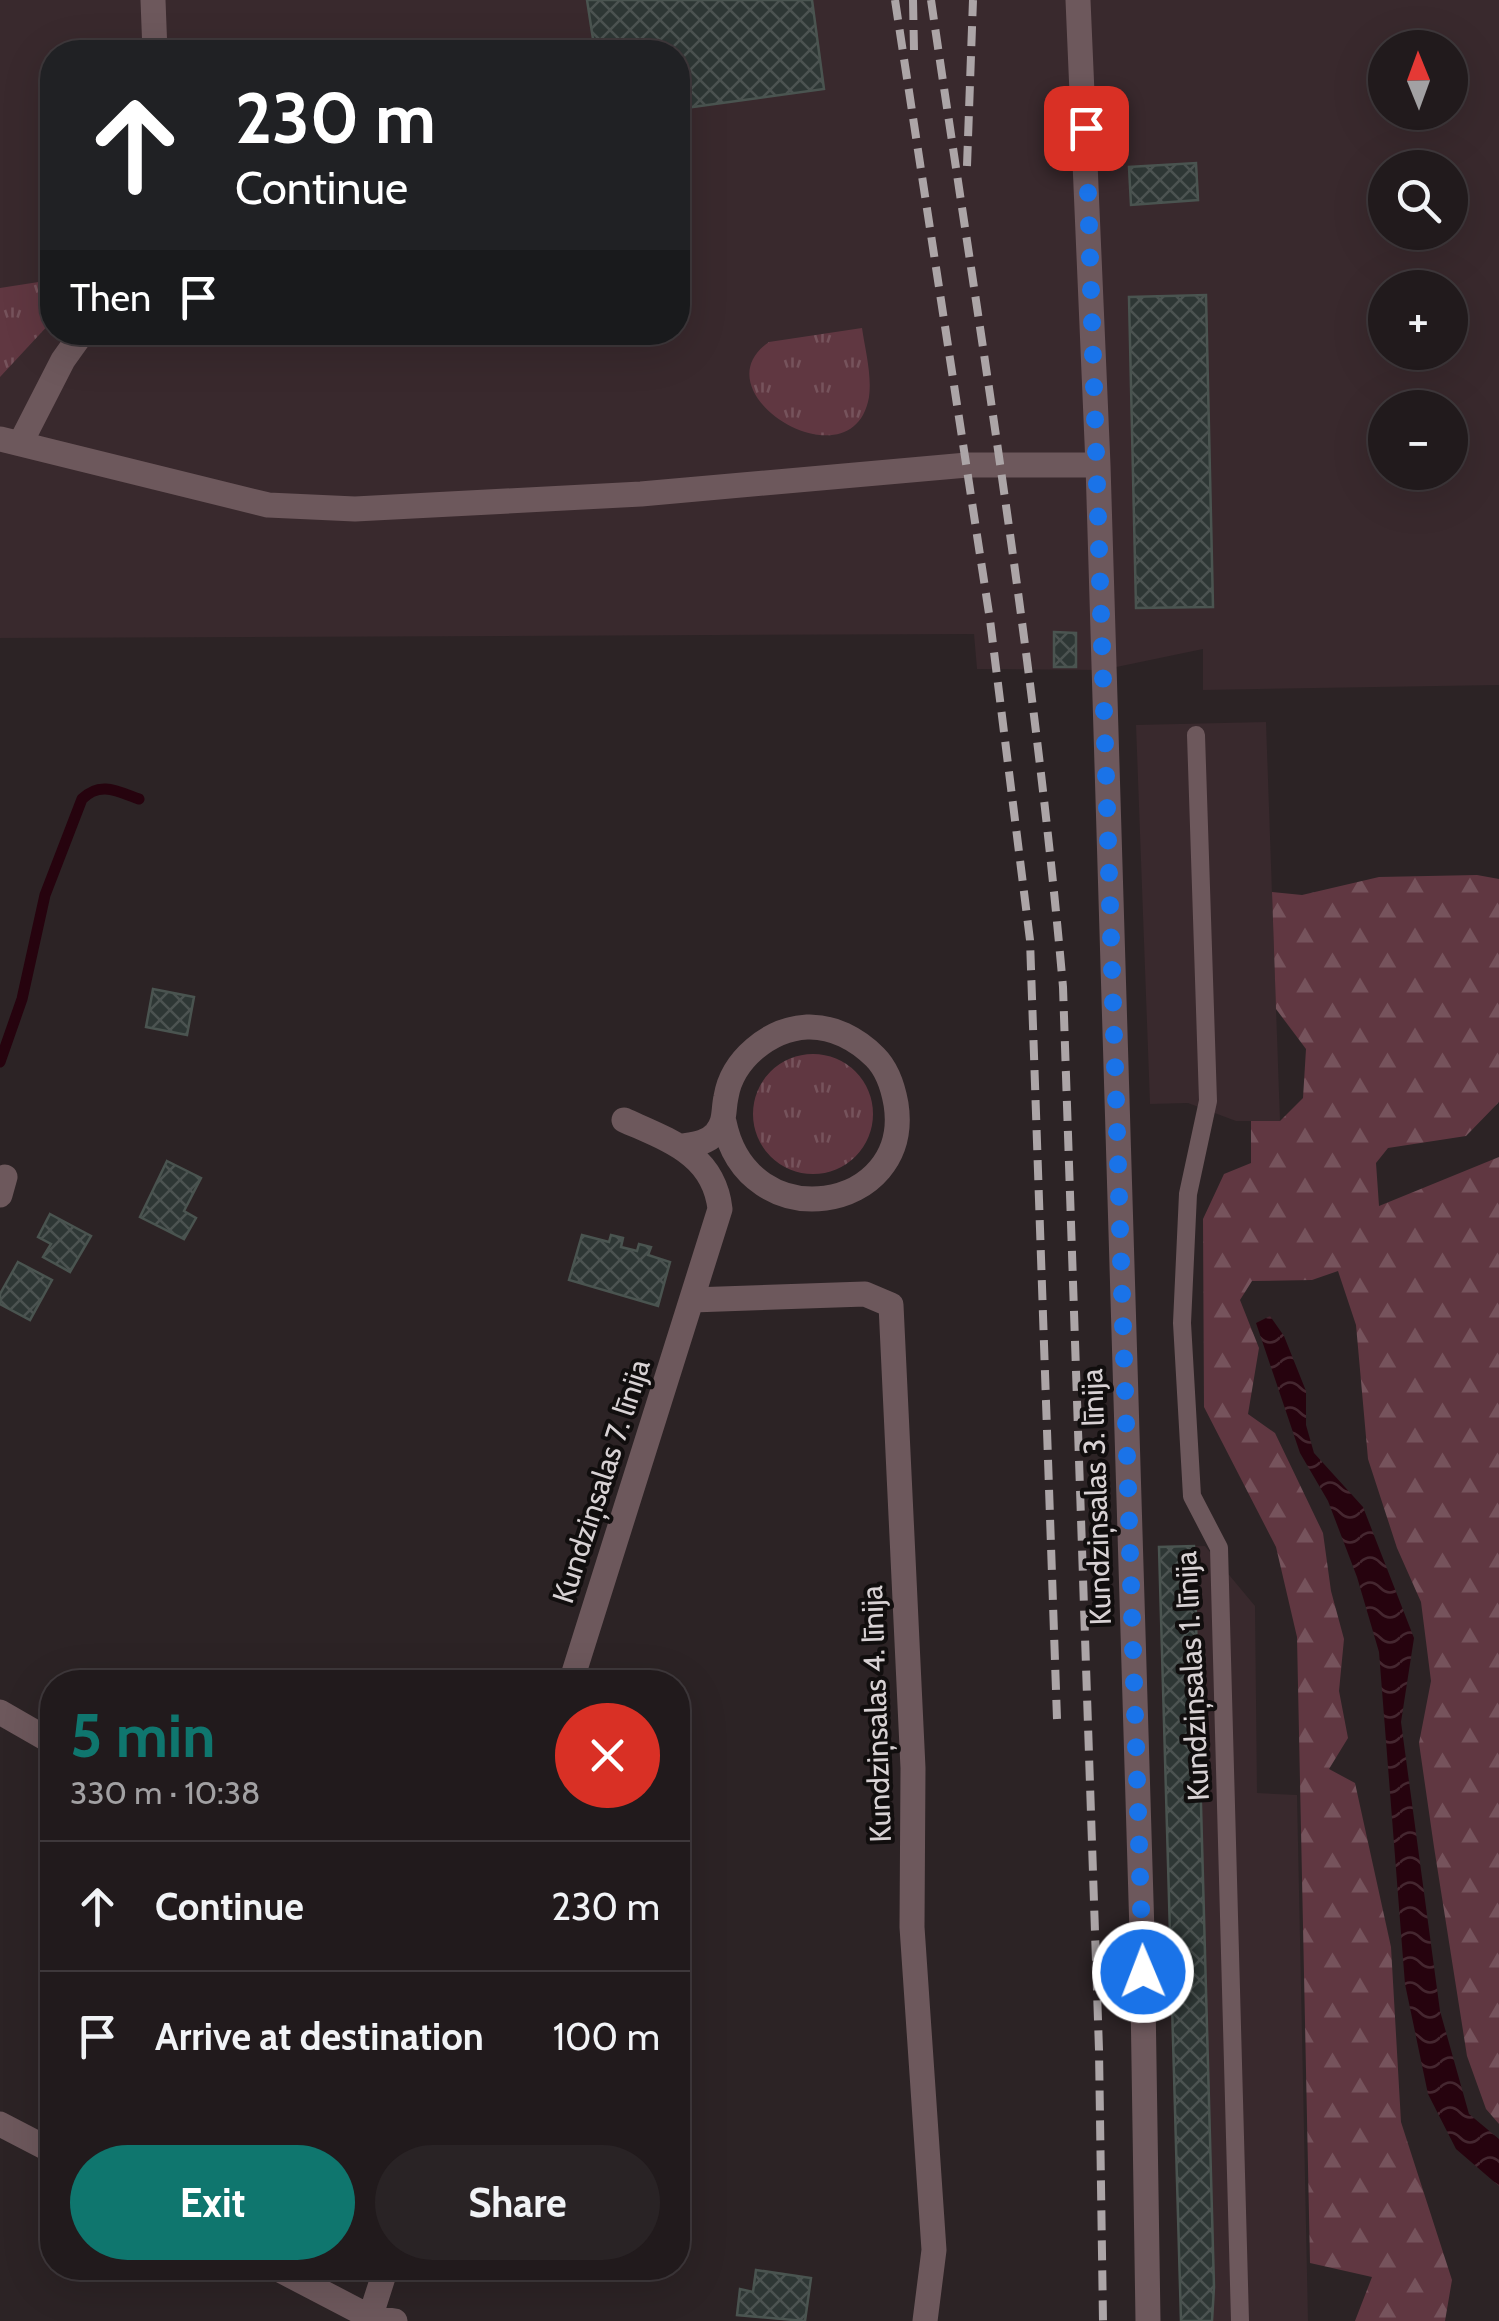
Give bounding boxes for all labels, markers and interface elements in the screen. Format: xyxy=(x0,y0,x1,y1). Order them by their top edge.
north arrow xyxy=(1368,30,1468,130)
map controls xyxy=(1368,30,1468,490)
text: 230 m xyxy=(235,75,436,161)
icon: ahead xyxy=(70,80,200,210)
pin xyxy=(1044,86,1129,171)
icon: arrive xyxy=(1059,101,1114,156)
button: search xyxy=(1368,150,1468,250)
text: Continue xyxy=(235,161,408,215)
icon: arrive xyxy=(171,270,226,325)
button: + xyxy=(1368,270,1468,370)
text: Then xyxy=(70,274,151,321)
button: − xyxy=(1368,390,1468,490)
street label: Kundziņsalas 7. līnija xyxy=(544,1354,659,1608)
street label: Kundziņsalas 3. līnija xyxy=(1073,1367,1120,1626)
street label: Kundziņsalas 1. līnija xyxy=(1167,1549,1218,1802)
street label: Kundziņsalas 4. līnija xyxy=(853,1584,900,1843)
text: 5 min xyxy=(70,1699,215,1772)
button: close xyxy=(555,1703,660,1808)
text: 330 m · 10:38 xyxy=(70,1773,260,1812)
icon: ahead xyxy=(70,1879,125,1934)
text: Continue xyxy=(155,1883,304,1930)
text: 230 m xyxy=(551,1883,660,1930)
position arrow xyxy=(1091,1920,1195,2024)
icon: arrive xyxy=(70,2009,125,2064)
text: Arrive at destination xyxy=(155,2013,484,2060)
text: 100 m xyxy=(553,2013,660,2060)
button: Exit xyxy=(70,2145,355,2260)
button: Share xyxy=(375,2145,660,2260)

